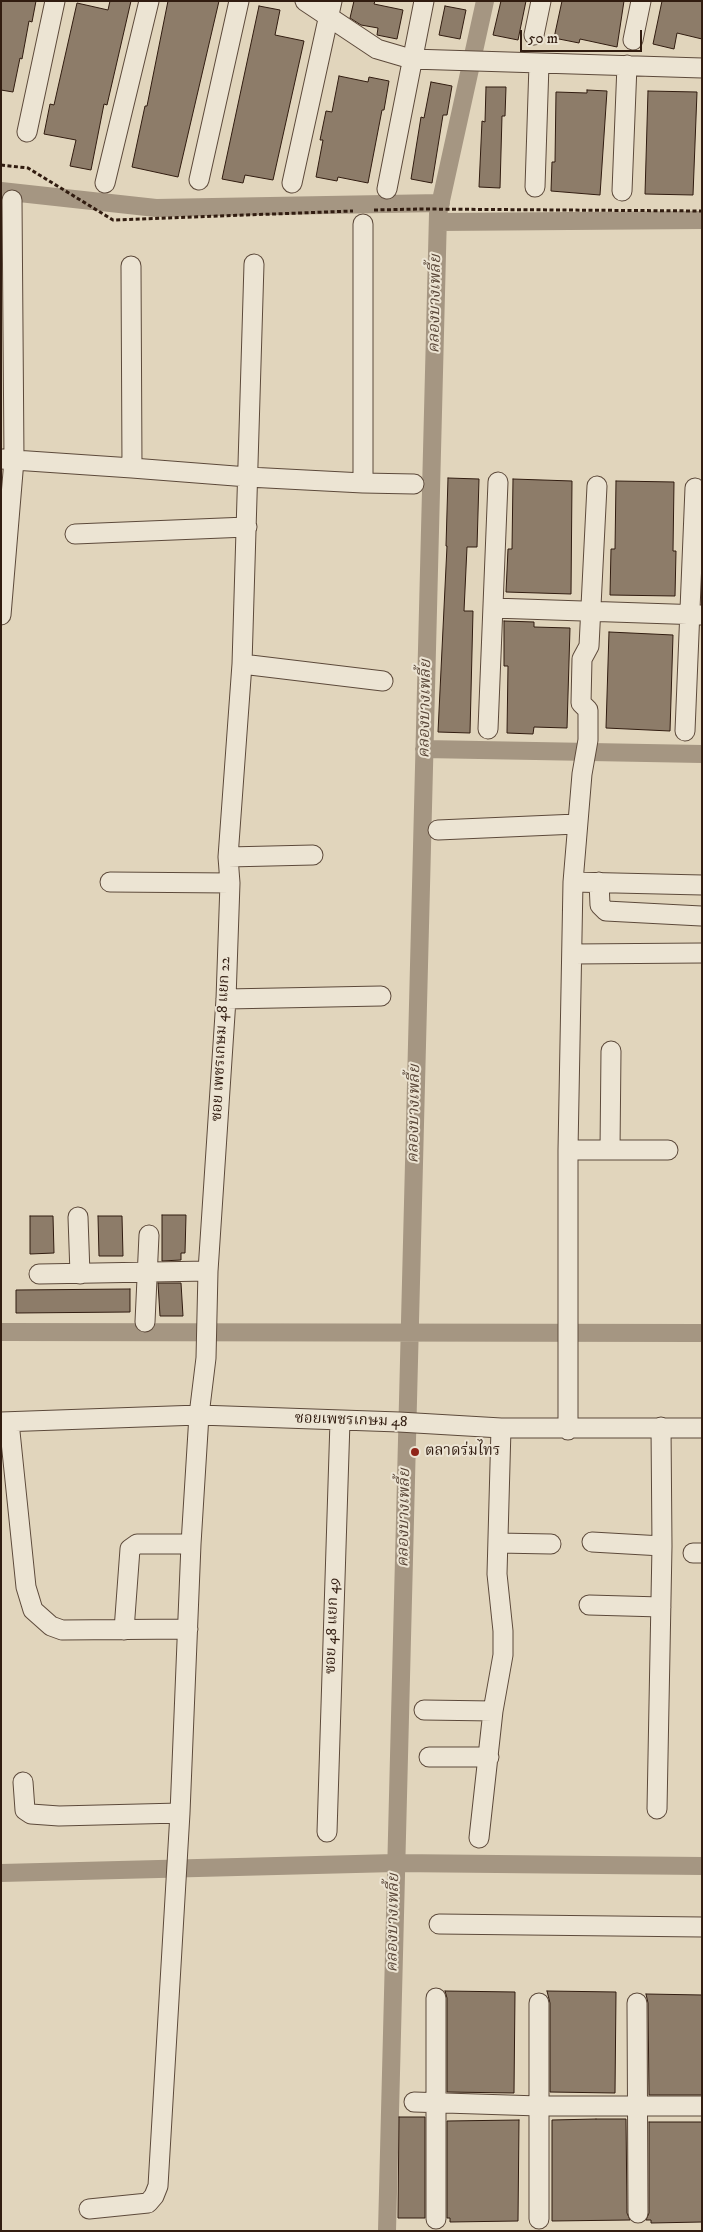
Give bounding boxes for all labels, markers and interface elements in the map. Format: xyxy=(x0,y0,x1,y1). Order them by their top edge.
scale bar xyxy=(523,20,646,52)
text: 50 m xyxy=(528,29,558,48)
water label: คลองบางเพลี้ย xyxy=(426,254,446,354)
water label: คลองบางเพลี้ย xyxy=(416,659,436,759)
street label: ซอย เพชรเกษม 48 แยก 22 xyxy=(209,956,235,1122)
water label: คลองบางเพลี้ย xyxy=(405,1064,425,1164)
street label: ซอยเพชรเกษม 48 xyxy=(294,1410,408,1432)
place label: ตลาดร่มไทร xyxy=(425,1443,500,1461)
marker: ตลาดร่มไทร xyxy=(409,1446,421,1458)
water label: คลองบางเพลี้ย xyxy=(395,1468,415,1568)
street label: ซอย 48 แยก 49 xyxy=(322,1577,344,1675)
water label: คลองบางเพลี้ย xyxy=(384,1873,404,1973)

